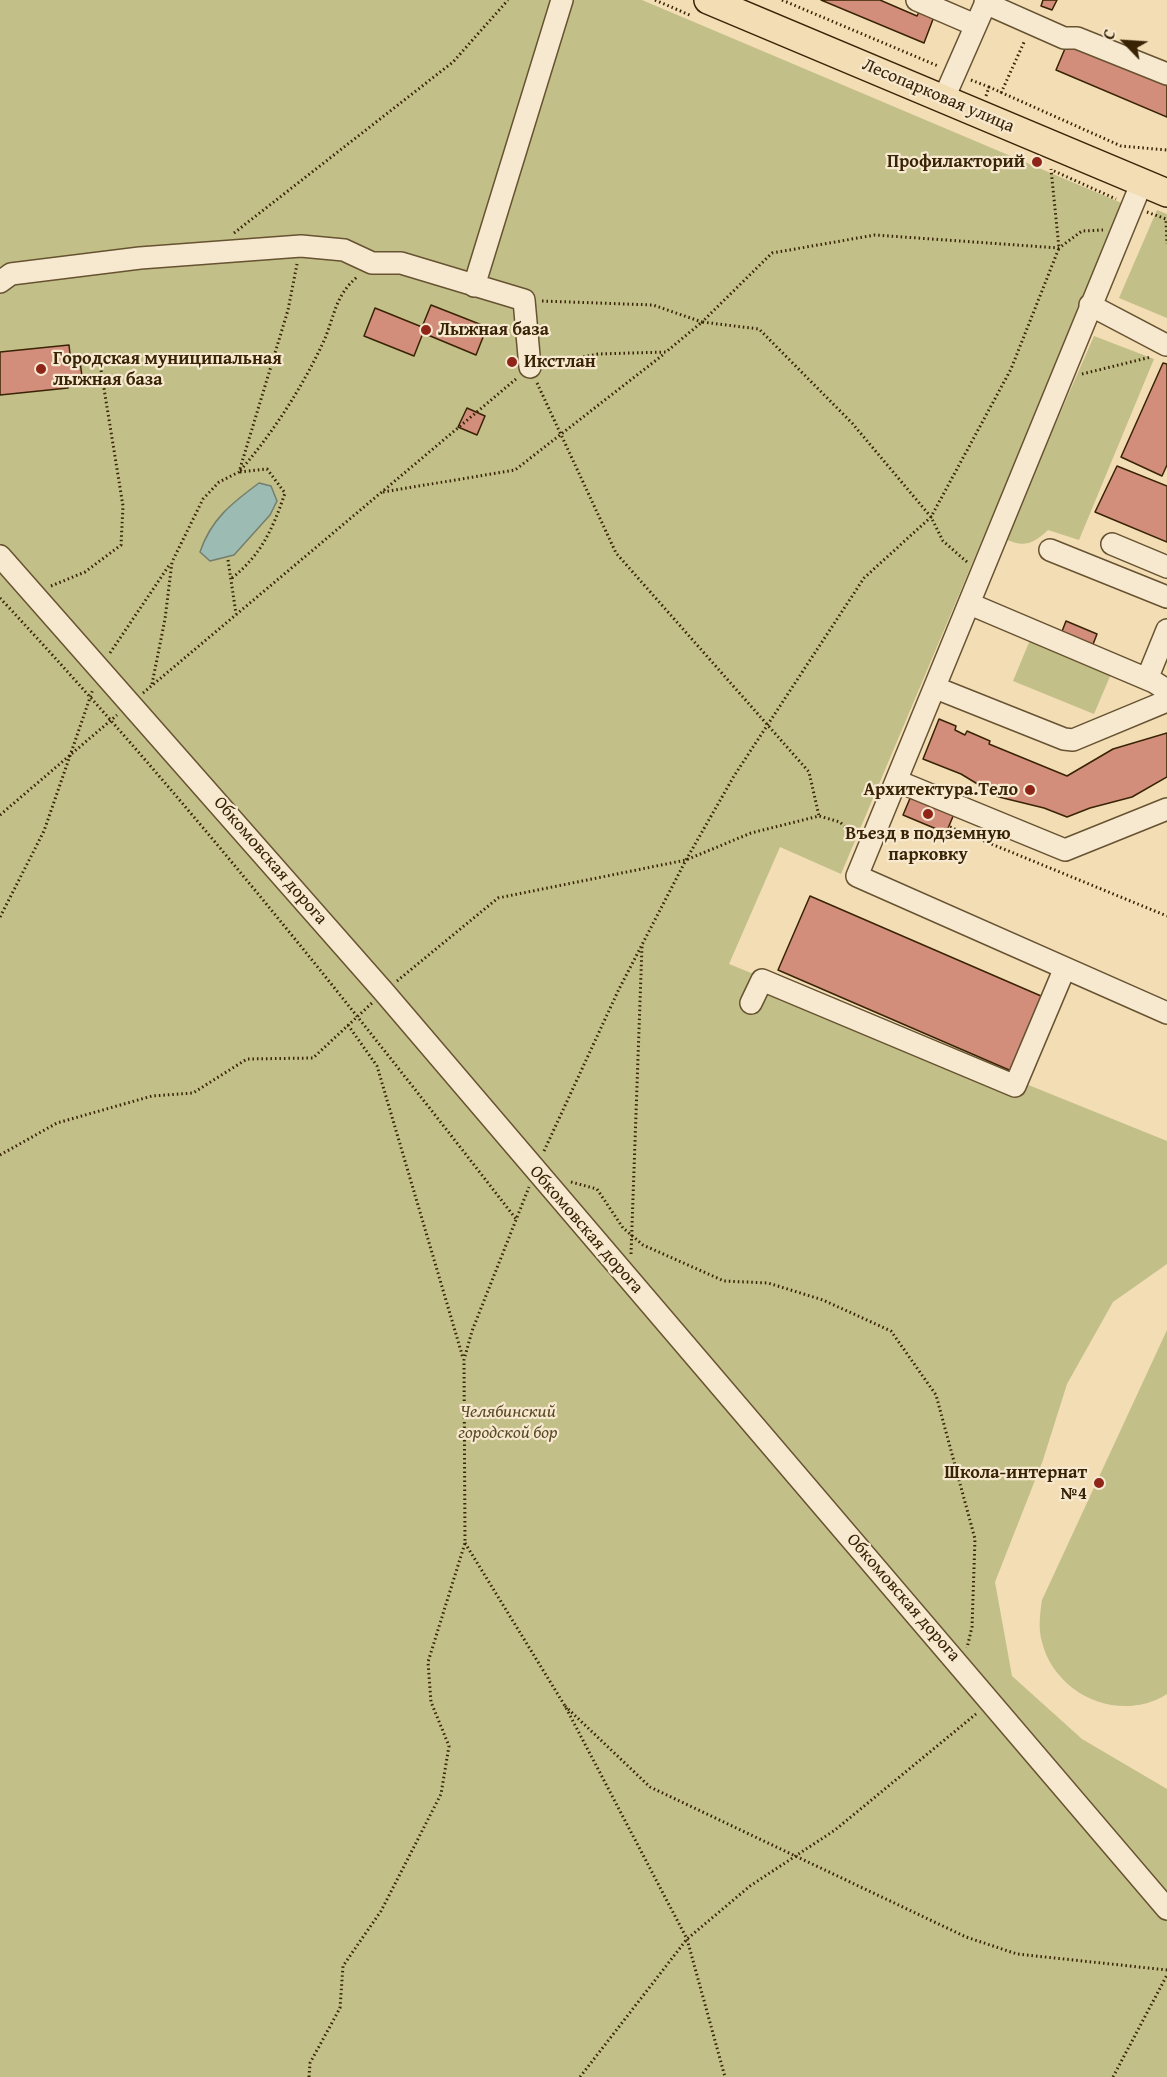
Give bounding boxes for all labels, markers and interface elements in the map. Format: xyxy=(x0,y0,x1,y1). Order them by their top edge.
north arrow xyxy=(1095,12,1155,72)
text: С xyxy=(1096,25,1121,44)
street label: Лесопарковая улица xyxy=(859,54,1017,138)
place label: Профилакторий xyxy=(887,151,1025,173)
marker: Профилакторий xyxy=(1030,155,1044,169)
place label: Лыжная база xyxy=(438,319,549,341)
marker: Лыжная база xyxy=(419,323,433,337)
place label: Городская муниципальная лыжная база xyxy=(53,348,282,391)
place label: Икстлан xyxy=(524,351,596,373)
marker: Икстлан xyxy=(505,355,519,369)
marker: Городская муниципальная лыжная база xyxy=(34,362,48,376)
place label: Архитектура.Тело xyxy=(863,779,1018,801)
marker: Архитектура.Тело xyxy=(1023,783,1037,797)
street label: Обкомовская дорога xyxy=(208,793,332,929)
marker: Въезд в подземную парковку xyxy=(921,807,935,821)
place label: Въезд в подземную парковку xyxy=(845,823,1011,866)
street label: Обкомовская дорога xyxy=(524,1162,648,1298)
park label: Челябинский городской бор xyxy=(458,1401,558,1444)
place label: Школа-интернат №4 xyxy=(944,1462,1087,1504)
marker: Школа-интернат №4 xyxy=(1092,1476,1106,1490)
street label: Обкомовская дорога xyxy=(841,1530,965,1666)

